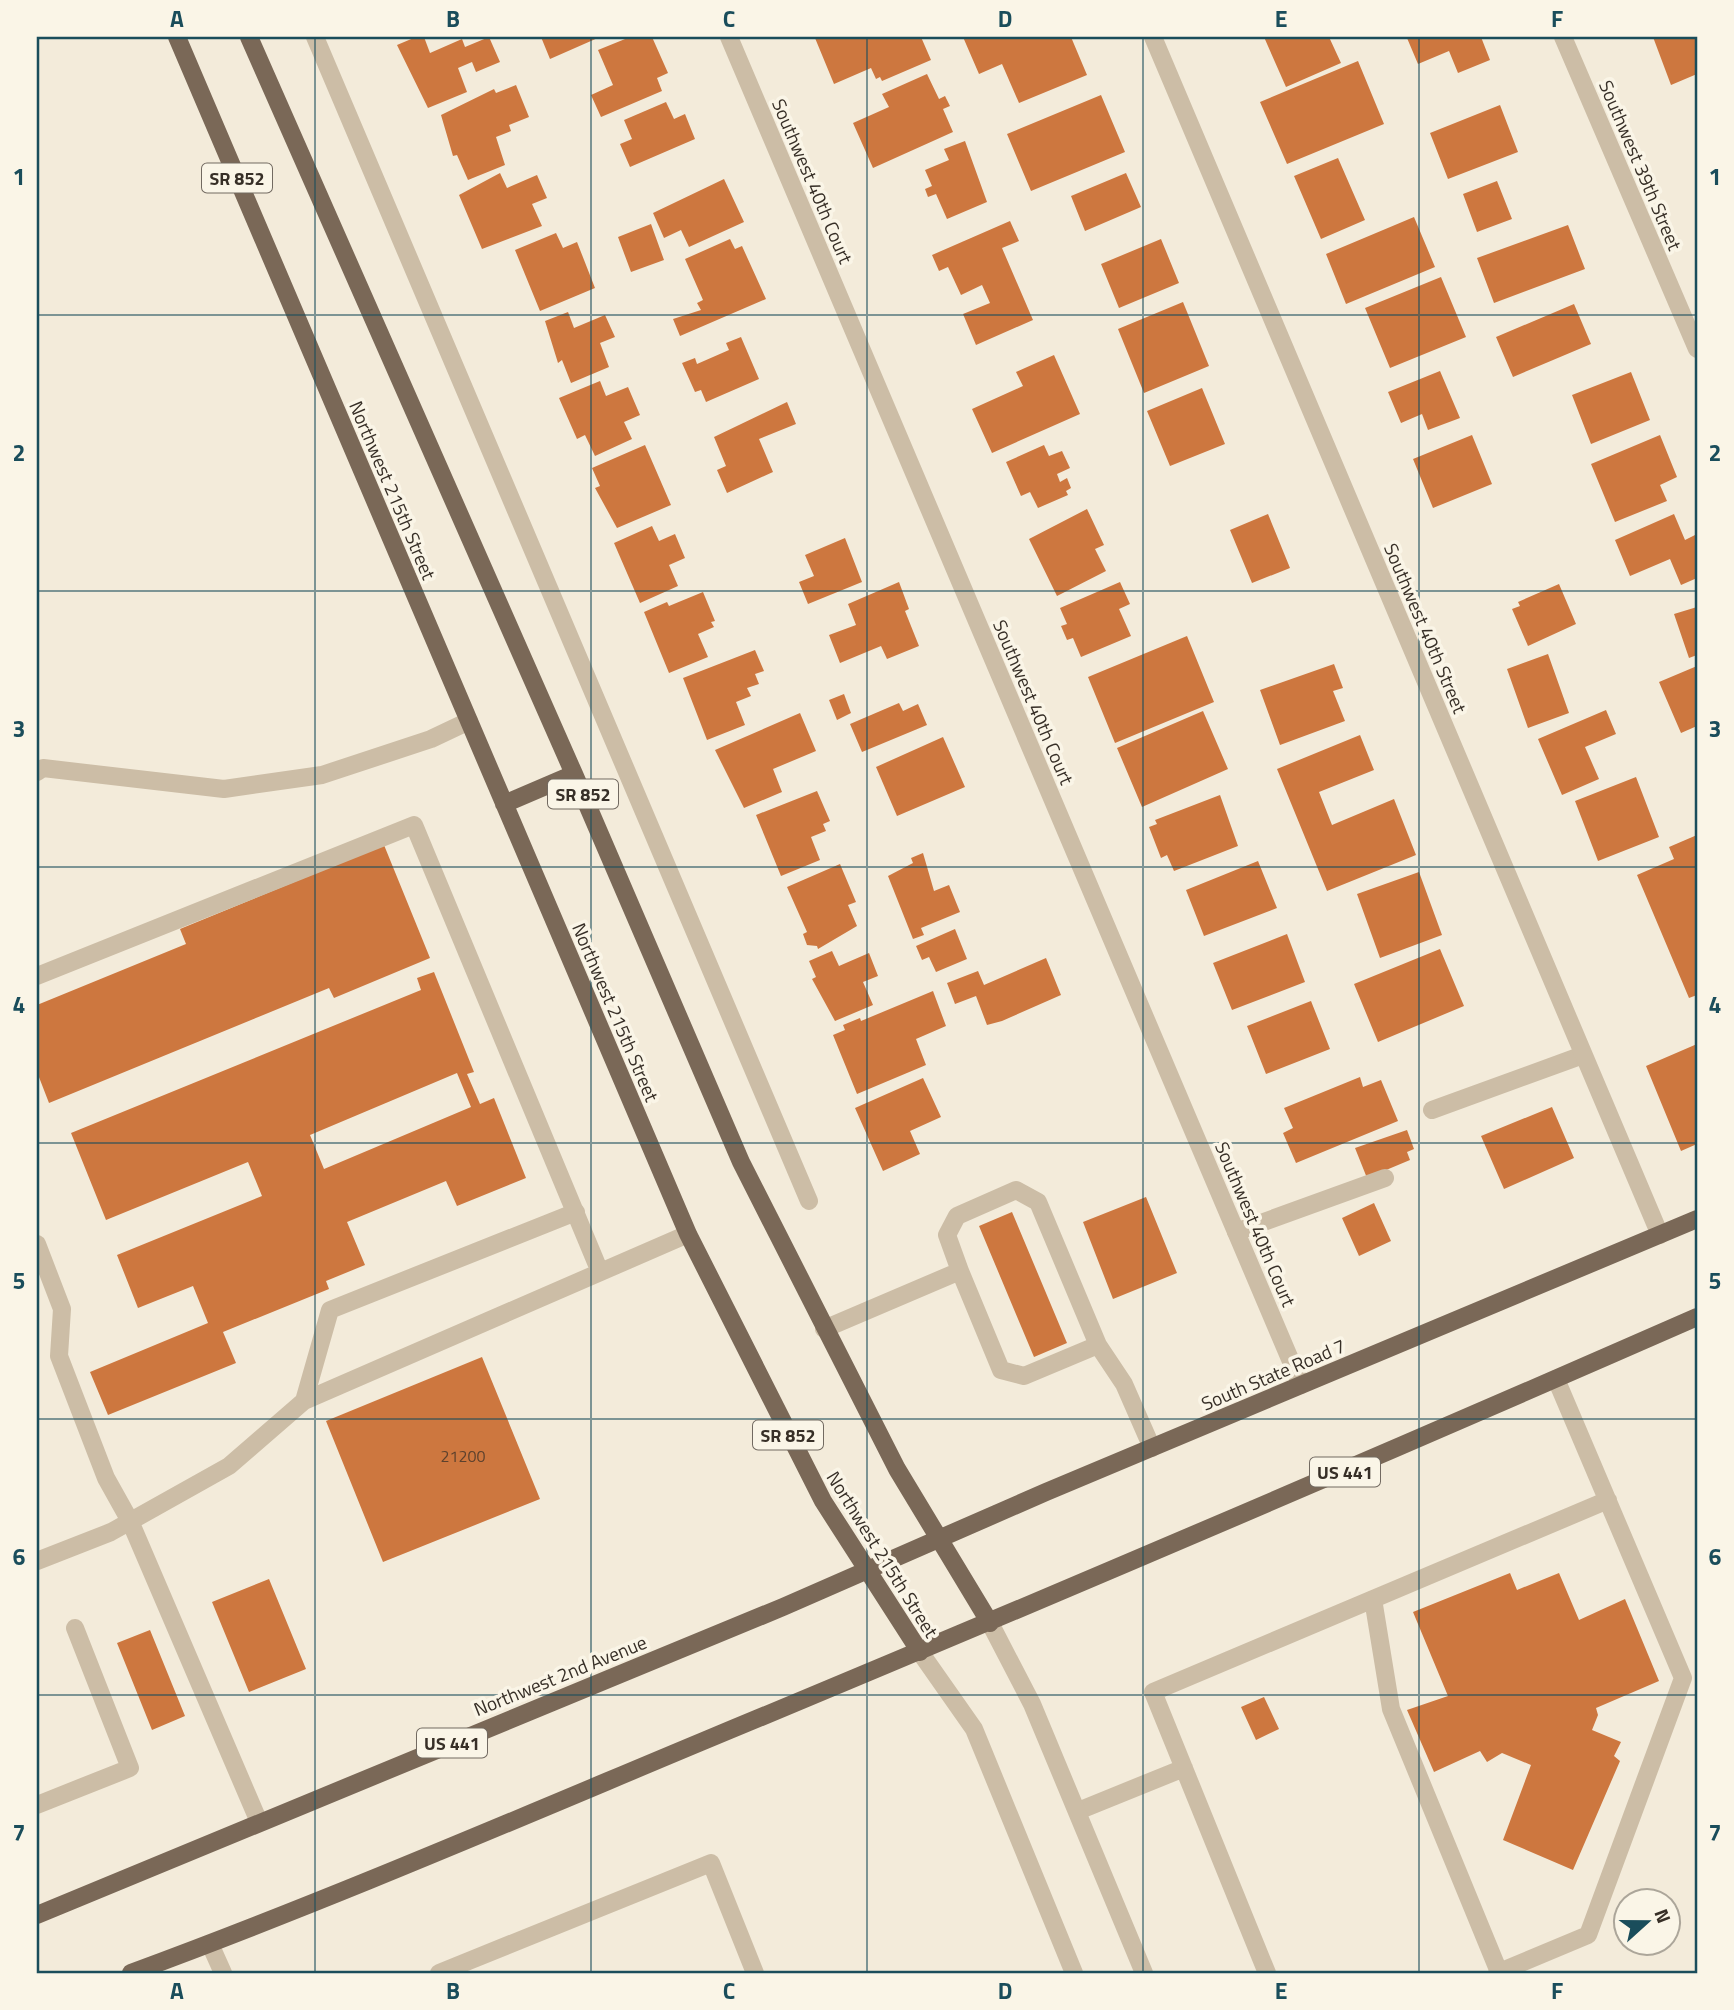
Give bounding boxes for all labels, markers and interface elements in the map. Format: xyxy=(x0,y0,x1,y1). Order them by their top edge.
text: A xyxy=(170,1,184,36)
text: B xyxy=(446,1,460,36)
text: C xyxy=(723,1,735,36)
text: D xyxy=(998,1,1012,36)
text: E xyxy=(1275,1,1287,36)
text: F xyxy=(1551,1,1563,36)
street label: Southwest 39th Street xyxy=(1592,75,1690,255)
street label: Southwest 40th Court xyxy=(765,94,861,268)
text: 1 xyxy=(13,159,25,194)
text: 1 xyxy=(1709,159,1721,194)
road number: SR 852 xyxy=(202,163,272,192)
street label: Northwest 215th Street xyxy=(342,396,444,584)
text: 2 xyxy=(13,435,25,470)
text: 2 xyxy=(1709,435,1721,470)
street label: Southwest 40th Street xyxy=(1377,538,1475,718)
street label: Southwest 40th Court xyxy=(986,615,1082,789)
text: 3 xyxy=(13,711,25,746)
text: 3 xyxy=(1709,711,1721,746)
road number: SR 852 xyxy=(548,780,618,808)
street label: Northwest 215th Street xyxy=(565,918,667,1106)
text: 4 xyxy=(13,987,25,1022)
text: 4 xyxy=(1709,987,1721,1022)
street label: Southwest 40th Court xyxy=(1208,1137,1304,1311)
text: 5 xyxy=(13,1263,25,1298)
text: 5 xyxy=(1709,1263,1721,1298)
street label: South State Road 7 xyxy=(1196,1331,1350,1417)
road number: SR 852 xyxy=(753,1420,823,1450)
house number: 21200 xyxy=(441,1444,485,1468)
road number: US 441 xyxy=(1310,1457,1380,1486)
street label: Northwest 215th Street xyxy=(820,1465,946,1643)
text: 6 xyxy=(13,1539,26,1574)
text: 6 xyxy=(1709,1539,1722,1574)
street label: Northwest 2nd Avenue xyxy=(469,1627,651,1723)
road number: US 441 xyxy=(417,1728,487,1758)
text: 7 xyxy=(13,1815,25,1850)
text: 7 xyxy=(1709,1815,1721,1850)
north arrow xyxy=(1612,1888,1682,1958)
text: N xyxy=(1647,1904,1679,1927)
text: A xyxy=(170,1973,184,2008)
text: B xyxy=(446,1973,460,2008)
text: C xyxy=(723,1973,735,2008)
text: D xyxy=(998,1973,1012,2008)
text: E xyxy=(1275,1973,1287,2008)
text: F xyxy=(1551,1973,1563,2008)

